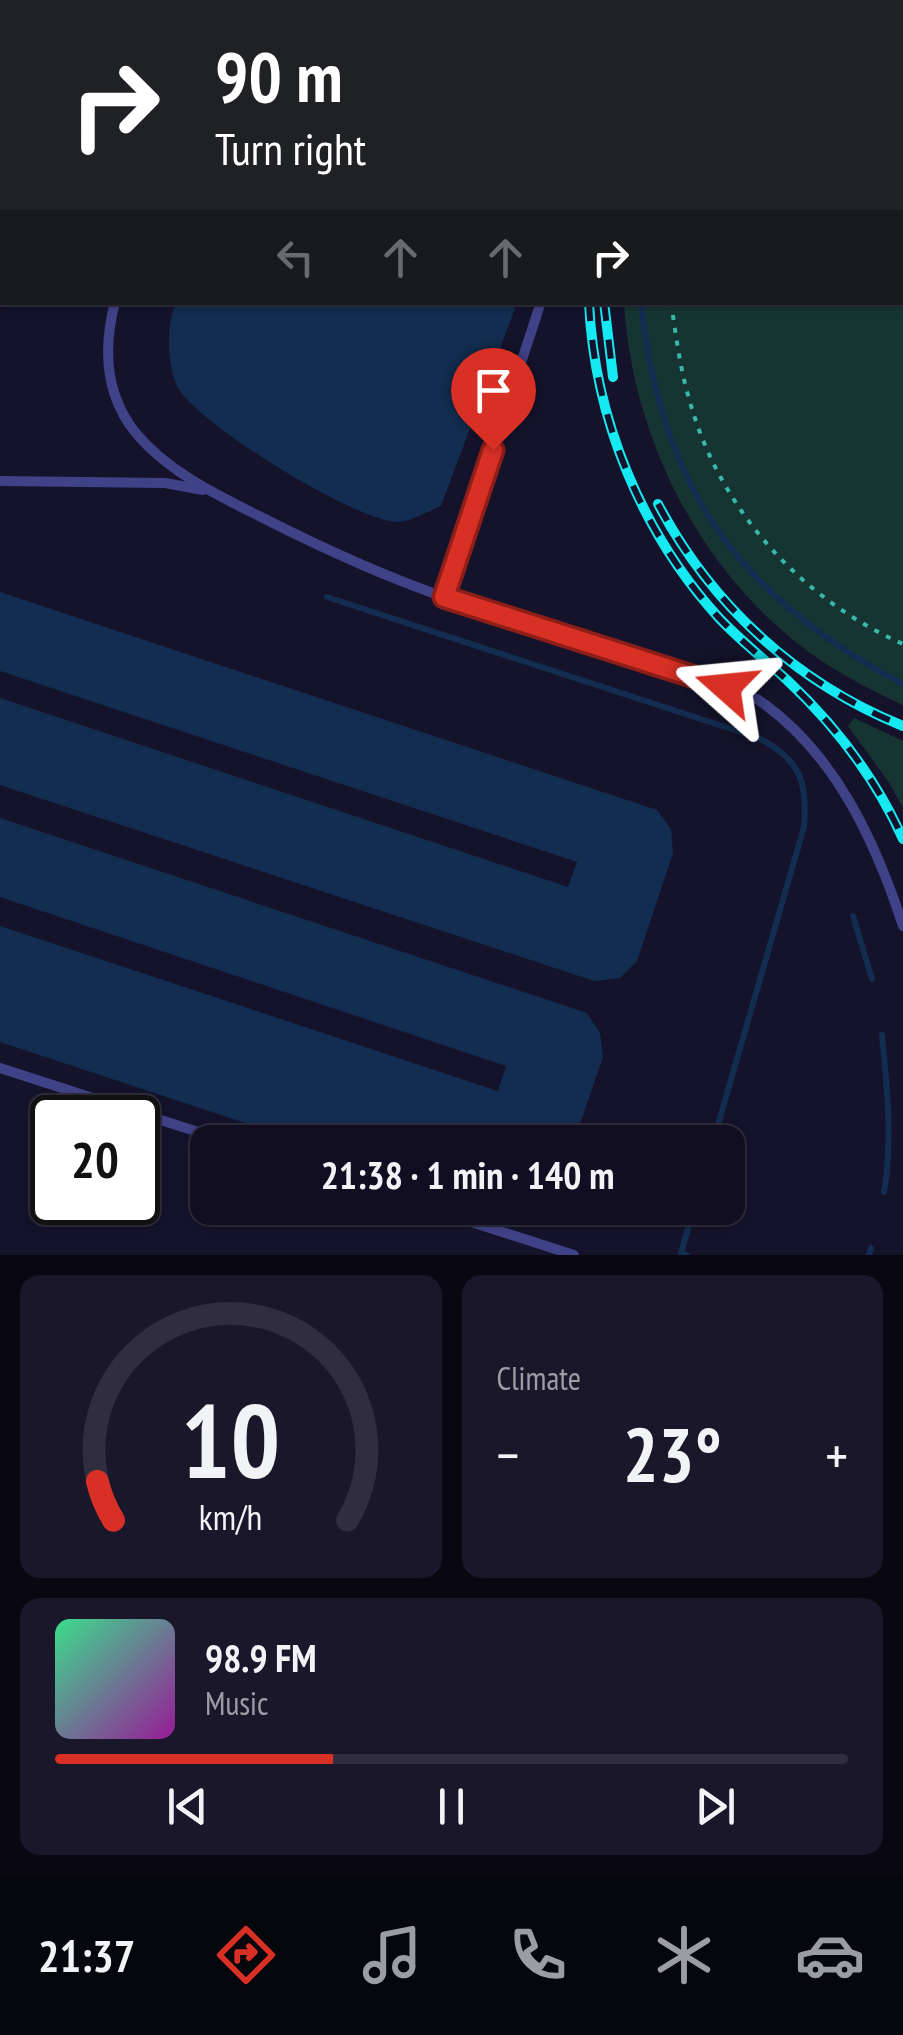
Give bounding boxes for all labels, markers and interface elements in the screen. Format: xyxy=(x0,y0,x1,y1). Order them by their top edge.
text: 90 m xyxy=(215,31,343,121)
icon: right xyxy=(50,40,180,170)
text: Turn right xyxy=(215,119,366,177)
icon: left xyxy=(268,230,323,285)
icon: ahead xyxy=(373,230,428,285)
icon: ahead xyxy=(478,230,533,285)
icon: right xyxy=(583,230,638,285)
pin xyxy=(451,348,536,451)
icon: arrive xyxy=(466,363,521,418)
position arrow xyxy=(674,635,778,739)
speed limit sign: 20 xyxy=(30,1095,160,1225)
text: 21:38 · 1 min · 140 m xyxy=(321,1150,614,1199)
text: Climate xyxy=(497,1357,581,1399)
text: 10 xyxy=(181,1372,280,1507)
text: 23° xyxy=(623,1406,722,1503)
text: − xyxy=(497,1419,519,1490)
text: + xyxy=(825,1419,848,1490)
text: km/h xyxy=(199,1494,262,1540)
text: 98.9 FM xyxy=(205,1633,317,1682)
text: Music xyxy=(205,1682,268,1724)
icon: previous xyxy=(160,1779,215,1834)
icon: pause xyxy=(424,1779,479,1834)
icon: next xyxy=(688,1779,743,1834)
icon: directions xyxy=(211,1920,281,1990)
icon: music xyxy=(357,1920,427,1990)
icon: phone xyxy=(503,1920,573,1990)
icon: climate xyxy=(649,1920,719,1990)
icon: car xyxy=(795,1920,865,1990)
text: 21:37 xyxy=(38,1926,135,1984)

